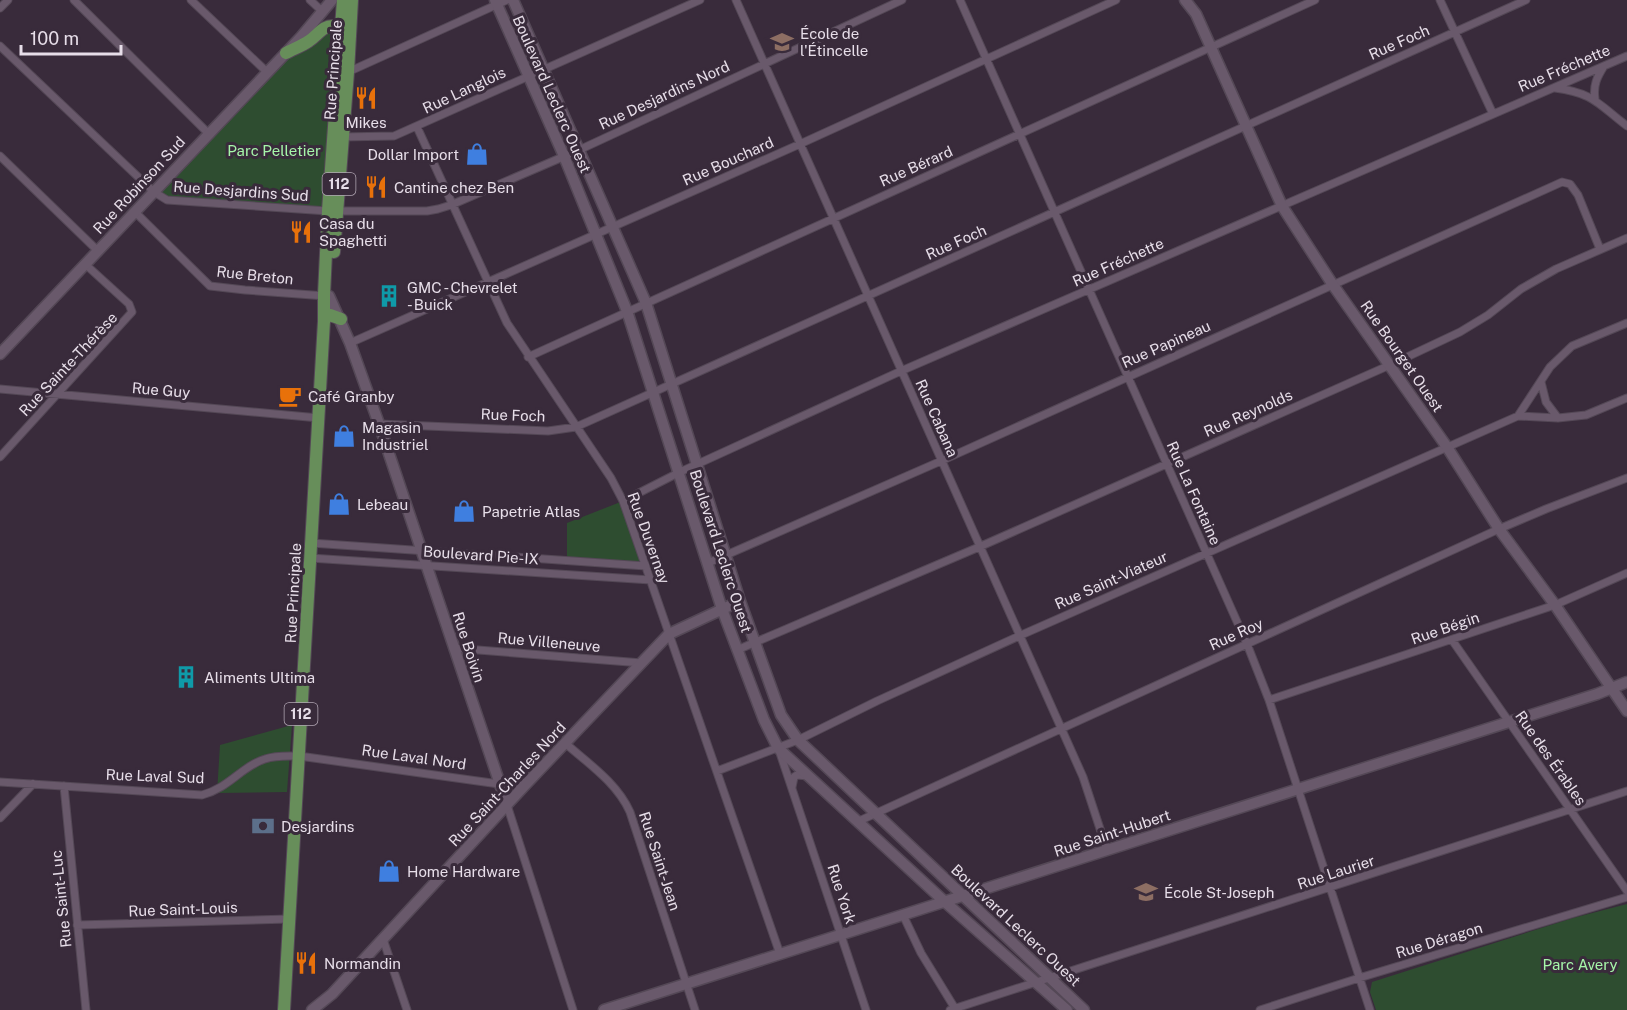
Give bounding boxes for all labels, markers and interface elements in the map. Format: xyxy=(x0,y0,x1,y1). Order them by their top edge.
street label: Boulevard Leclerc Ouest xyxy=(510,13,594,175)
scale bar xyxy=(21,18,122,56)
street label: Rue Principale xyxy=(321,19,345,121)
street label: Rue Foch xyxy=(1366,21,1432,63)
place label: École de l'Étincelle xyxy=(800,25,868,59)
text: 100 m xyxy=(30,28,79,49)
school or university icon: École de l'Étincelle xyxy=(769,29,795,55)
street label: Rue Fréchette xyxy=(1516,41,1612,95)
street label: Rue Desjardins Nord xyxy=(596,57,732,133)
street label: Rue Langlois xyxy=(420,63,508,117)
restaurant icon: Mikes xyxy=(353,85,379,111)
place label: Mikes xyxy=(345,114,387,131)
street label: Rue Robinson Sud xyxy=(90,133,188,237)
street label: Rue Bouchard xyxy=(680,133,776,189)
shop icon: Dollar Import xyxy=(464,141,490,167)
park label: Parc Pelletier xyxy=(227,142,321,159)
street label: Rue Bérard xyxy=(877,142,955,190)
place label: Dollar Import xyxy=(367,146,459,163)
road number: 112 xyxy=(322,173,356,195)
restaurant icon: Cantine chez Ben xyxy=(363,174,389,200)
street label: Rue Desjardins Sud xyxy=(173,178,309,204)
place label: Cantine chez Ben xyxy=(394,179,514,196)
place label: Casa du Spaghetti xyxy=(319,215,387,249)
restaurant icon: Casa du Spaghetti xyxy=(288,219,314,245)
street label: Rue Foch xyxy=(923,221,989,263)
street label: Rue Fréchette xyxy=(1070,234,1166,290)
street label: Rue Breton xyxy=(216,262,294,288)
place label: GMC - Chevrelet - Buick xyxy=(407,279,518,313)
building icon: GMC - Chevrelet - Buick xyxy=(376,283,402,309)
street label: Rue Bourget Ouest xyxy=(1357,297,1447,415)
street label: Rue Sainte-Thérèse xyxy=(16,309,120,419)
street label: Rue Papineau xyxy=(1119,317,1213,371)
street label: Rue Cabana xyxy=(912,376,962,460)
street label: Rue Guy xyxy=(131,379,191,401)
cafe icon: Café Granby xyxy=(277,383,303,409)
street label: Rue Reynolds xyxy=(1201,386,1295,440)
place label: Café Granby xyxy=(308,388,395,405)
street label: Rue Foch xyxy=(480,405,546,425)
place label: Magasin Industriel xyxy=(362,419,428,453)
shop icon: Magasin Industriel xyxy=(331,423,357,449)
street label: Rue La Fontaine xyxy=(1164,439,1224,547)
street label: Boulevard Leclerc Ouest xyxy=(687,467,755,635)
street label: Rue Duvernay xyxy=(625,490,673,586)
shop icon: Lebeau xyxy=(326,491,352,517)
place label: Lebeau xyxy=(357,496,408,513)
shop icon: Papetrie Atlas xyxy=(451,498,477,524)
place label: Papetrie Atlas xyxy=(482,503,580,520)
street label: Rue Principale xyxy=(282,542,304,644)
street label: Boulevard Pie-IX xyxy=(423,542,539,568)
street label: Rue Saint-Viateur xyxy=(1052,547,1170,613)
street label: Rue Bégin xyxy=(1409,608,1481,648)
street label: Rue Boivin xyxy=(450,610,488,684)
street label: Rue Roy xyxy=(1206,615,1266,653)
street label: Rue Villeneuve xyxy=(497,629,601,655)
building icon: Aliments Ultima xyxy=(173,664,199,690)
place label: Aliments Ultima xyxy=(204,669,315,686)
road number: 112 xyxy=(284,703,318,725)
street label: Rue des Érables xyxy=(1512,708,1590,808)
street label: Rue Saint-Charles Nord xyxy=(445,718,569,850)
street label: Rue Laval Nord xyxy=(361,741,467,773)
street label: Rue Laval Sud xyxy=(105,766,205,786)
street label: Rue Saint-Hubert xyxy=(1052,806,1173,860)
street label: Rue Saint-Jean xyxy=(636,809,684,913)
bank icon: Desjardins xyxy=(250,813,276,839)
place label: Desjardins xyxy=(281,818,354,835)
street label: Rue Saint-Luc xyxy=(47,849,75,949)
street label: Rue Laurier xyxy=(1295,851,1377,892)
shop icon: Home Hardware xyxy=(376,858,402,884)
street label: Boulevard Leclerc Ouest xyxy=(948,861,1084,989)
street label: Rue York xyxy=(824,862,860,926)
place label: Home Hardware xyxy=(407,863,520,880)
school or university icon: École St-Joseph xyxy=(1133,879,1159,905)
place label: École St-Joseph xyxy=(1164,884,1274,901)
street label: Rue Saint-Louis xyxy=(128,899,238,919)
street label: Rue Déragon xyxy=(1394,919,1484,961)
restaurant icon: Normandin xyxy=(293,950,319,976)
place label: Normandin xyxy=(324,955,401,972)
park label: Parc Avery xyxy=(1543,956,1617,973)

